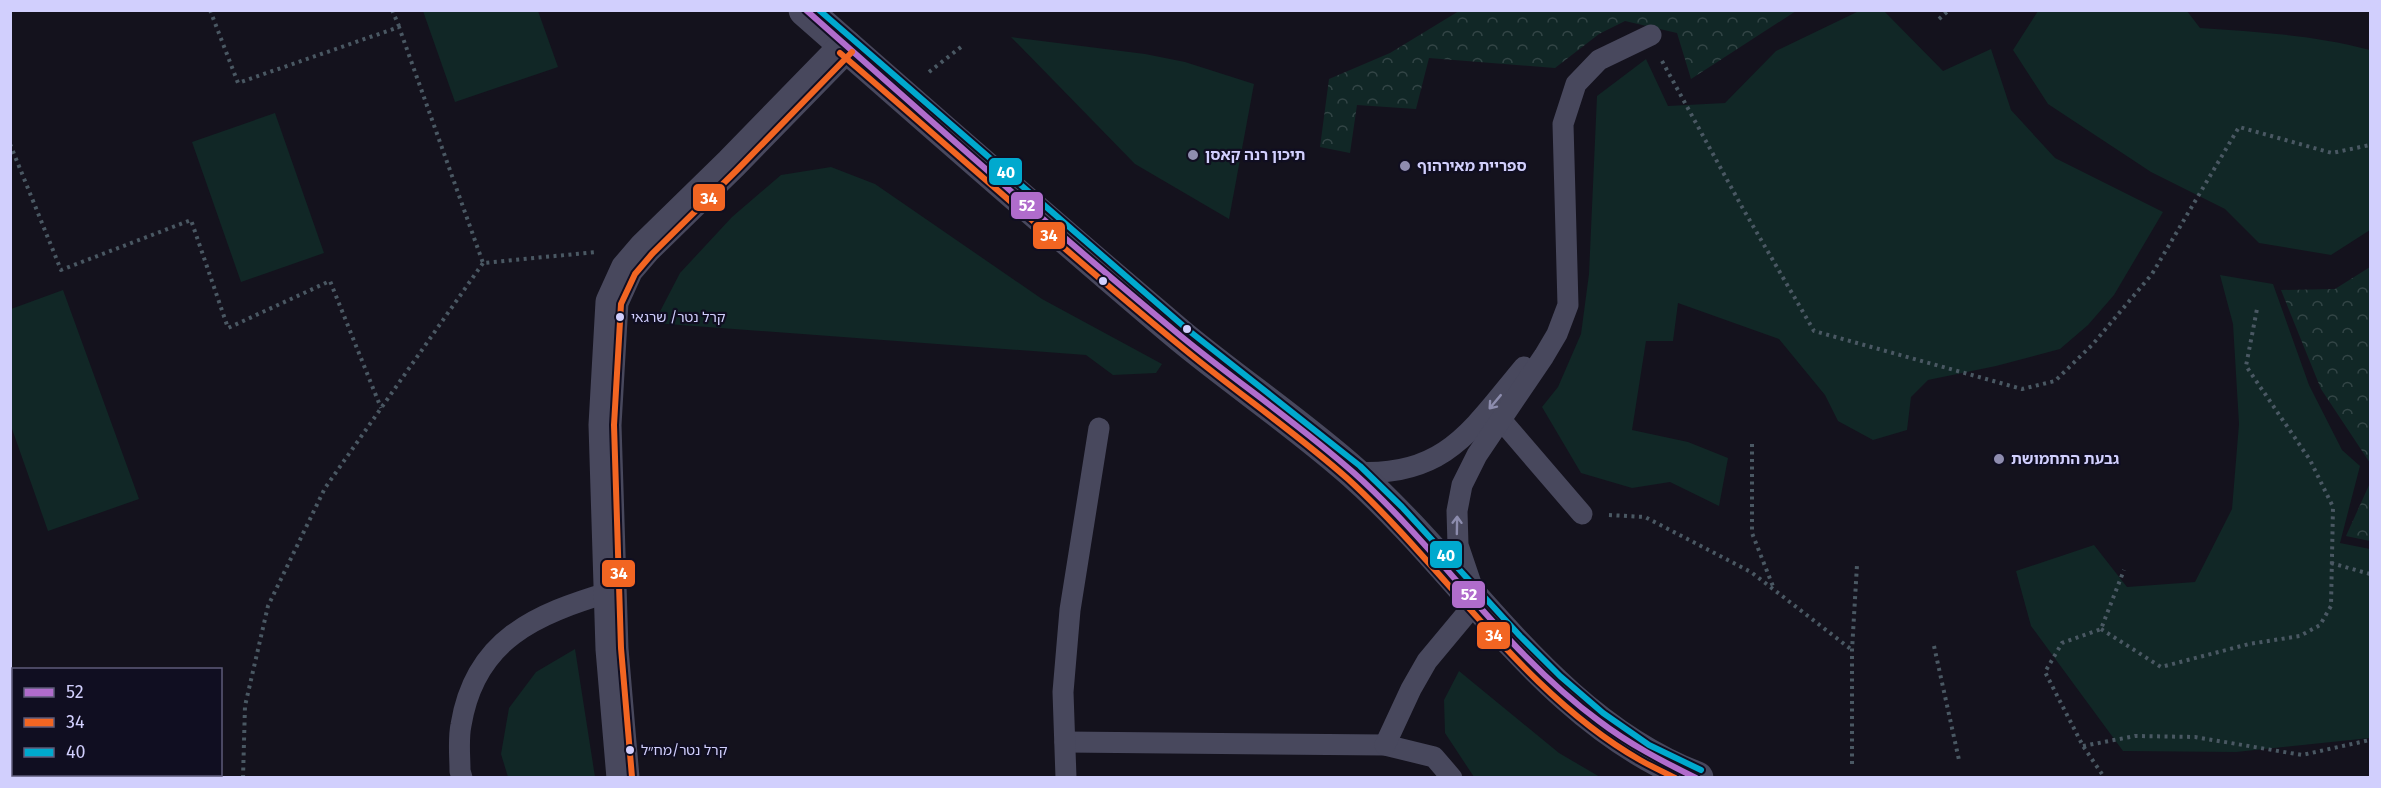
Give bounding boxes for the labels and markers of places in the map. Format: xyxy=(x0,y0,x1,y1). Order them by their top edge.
place label: תיכון רנה קאסן xyxy=(1205,146,1305,164)
marker: תיכון רנה קאסן xyxy=(1186,148,1200,162)
place label: ספריית מאירהוף xyxy=(1417,157,1527,175)
marker: ספריית מאירהוף xyxy=(1398,159,1412,173)
unlabelled marker xyxy=(1097,275,1109,287)
place label: קרל נטר/ שרגאי xyxy=(631,309,726,326)
marker: קרל נטר/ שרגאי xyxy=(614,311,626,323)
unlabelled marker xyxy=(1181,323,1193,335)
place label: גבעת התחמושת xyxy=(2011,450,2119,468)
marker: גבעת התחמושת xyxy=(1992,452,2006,466)
place label: קרל נטר/מח״ל xyxy=(641,742,728,759)
marker: קרל נטר/מח״ל xyxy=(624,744,636,756)

